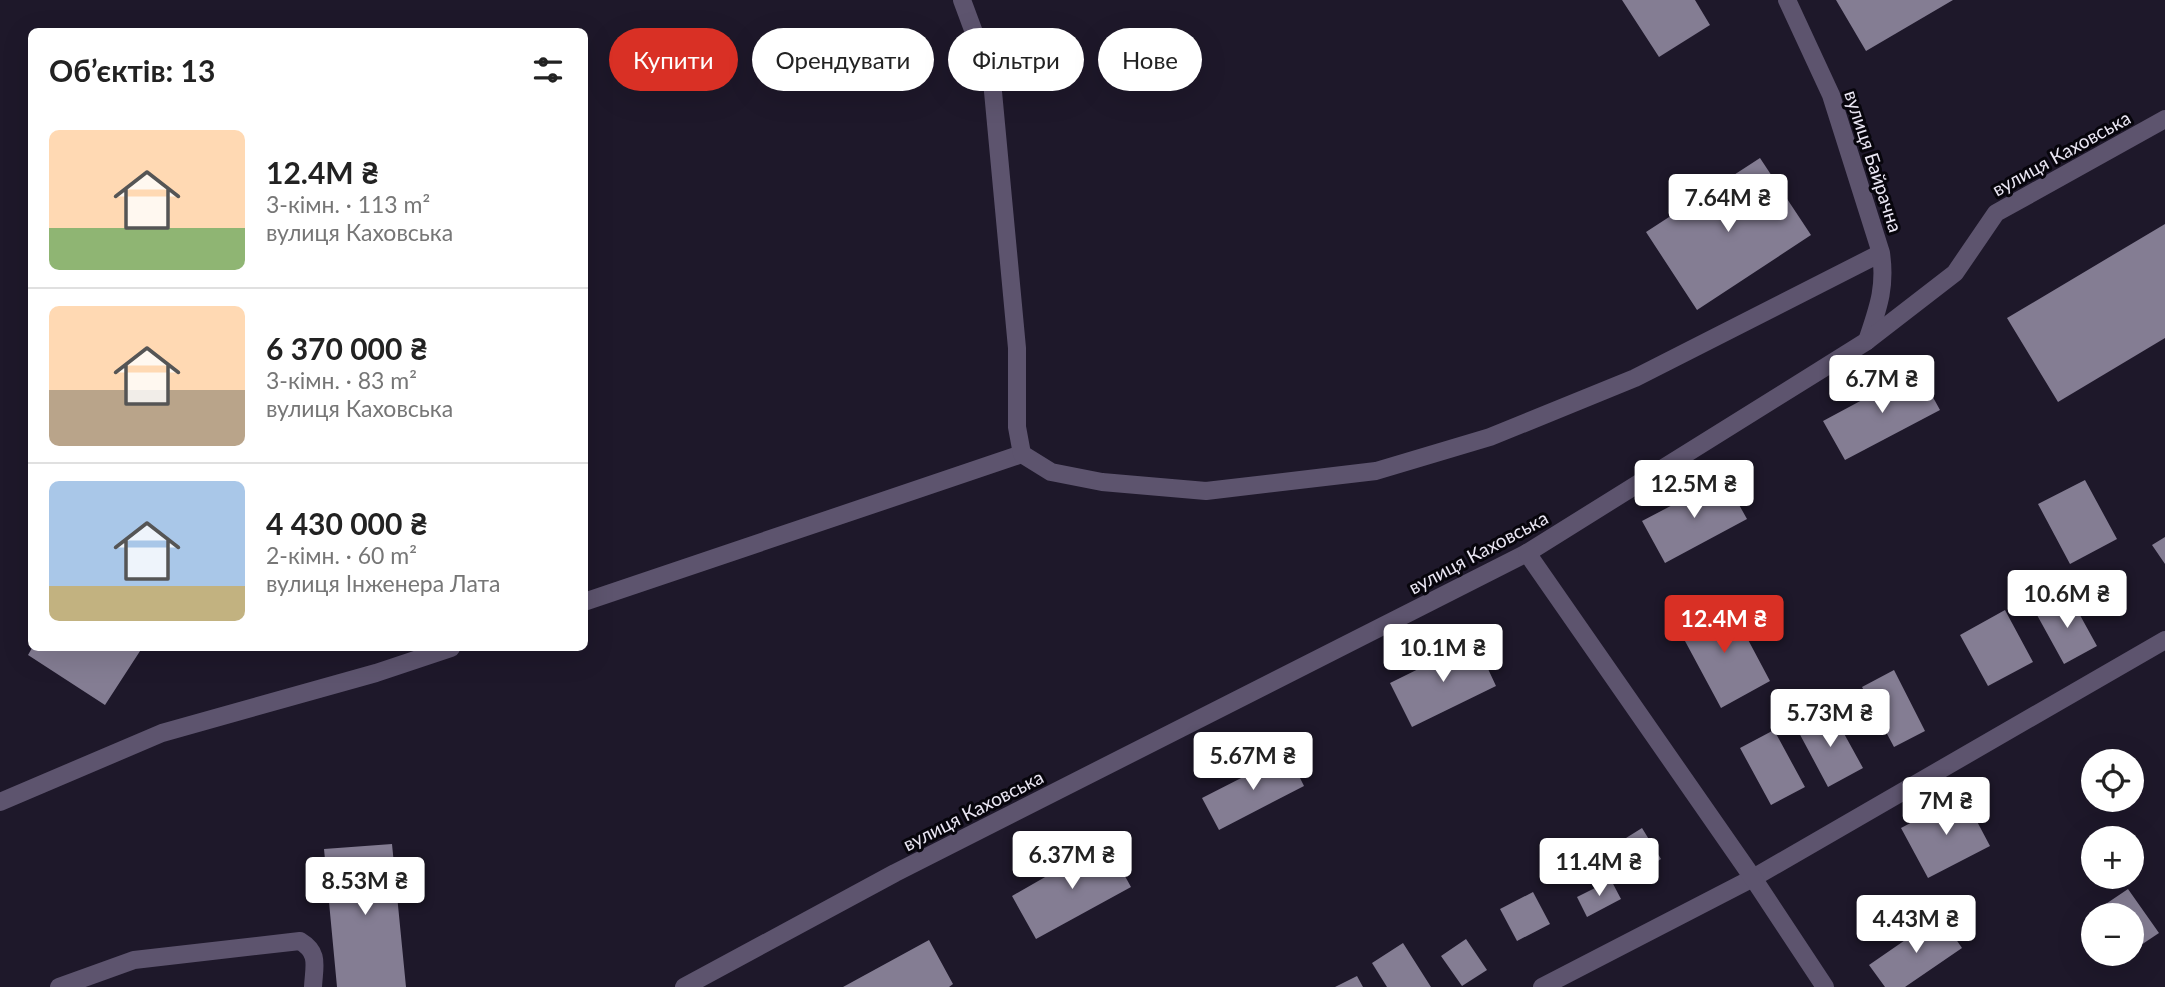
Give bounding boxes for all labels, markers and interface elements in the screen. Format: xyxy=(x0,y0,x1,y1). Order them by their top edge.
chip: Купити xyxy=(609,28,738,91)
chip: Орендувати xyxy=(752,28,934,91)
chip: Фільтри xyxy=(948,28,1084,91)
chip: Нове xyxy=(1098,28,1202,91)
icon: filters xyxy=(529,51,567,89)
text: Об’єктів: 13 xyxy=(49,52,215,88)
street label: вулиця Байрачна xyxy=(1840,87,1908,235)
street label: вулиця Каховська xyxy=(1988,105,2134,201)
text: 12.4M ₴ xyxy=(266,154,379,190)
icon: home xyxy=(105,158,189,242)
pin: 7.64M ₴ xyxy=(1663,174,1793,234)
text: 7.64M ₴ xyxy=(1685,183,1771,211)
text: 3-кімн. · 113 m² xyxy=(266,190,430,218)
text: вулиця Каховська xyxy=(266,218,453,246)
text: 6 370 000 ₴ xyxy=(266,330,428,366)
icon: home xyxy=(105,334,189,418)
pin: 6.7M ₴ xyxy=(1825,356,1939,415)
text: 6.7M ₴ xyxy=(1845,364,1919,392)
text: 3-кімн. · 83 m² xyxy=(266,366,417,394)
text: вулиця Каховська xyxy=(266,394,453,422)
pin: 12.5M ₴ xyxy=(1629,461,1759,520)
text: 12.5M ₴ xyxy=(1651,469,1737,497)
text: 4 430 000 ₴ xyxy=(266,505,428,541)
street label: вулиця Каховська xyxy=(1404,506,1552,598)
icon: home xyxy=(105,509,189,593)
text: 2-кімн. · 60 m² xyxy=(266,541,417,569)
text: вулиця Інженера Лата xyxy=(266,569,500,597)
pin: 10.6M ₴ xyxy=(2002,570,2132,630)
text: 10.6M ₴ xyxy=(2024,579,2110,607)
pin: 12.4M ₴ xyxy=(1659,596,1789,655)
text: 12.4M ₴ xyxy=(1681,604,1767,632)
pin: 10.1M ₴ xyxy=(1378,624,1508,684)
text: 10.1M ₴ xyxy=(1400,633,1486,661)
pin: 5.73M ₴ xyxy=(1765,690,1895,749)
text: 5.73M ₴ xyxy=(1787,698,1873,726)
pin: 5.67M ₴ xyxy=(1188,732,1318,792)
text: 5.67M ₴ xyxy=(1210,741,1296,769)
map controls xyxy=(2081,749,2144,966)
button: locate xyxy=(2081,749,2144,812)
street label: вулиця Каховська xyxy=(899,765,1047,855)
pin: 7M ₴ xyxy=(1905,778,1987,837)
text: 7M ₴ xyxy=(1919,786,1973,814)
button: + xyxy=(2081,826,2144,889)
pin: 6.37M ₴ xyxy=(1007,832,1137,891)
pin: 11.4M ₴ xyxy=(1534,838,1664,898)
text: 6.37M ₴ xyxy=(1029,840,1115,868)
text: 11.4M ₴ xyxy=(1556,847,1642,875)
pin: 8.53M ₴ xyxy=(300,858,430,917)
text: 8.53M ₴ xyxy=(322,866,408,894)
pin: 4.43M ₴ xyxy=(1851,895,1981,955)
button: − xyxy=(2081,903,2144,966)
text: 4.43M ₴ xyxy=(1873,904,1959,932)

